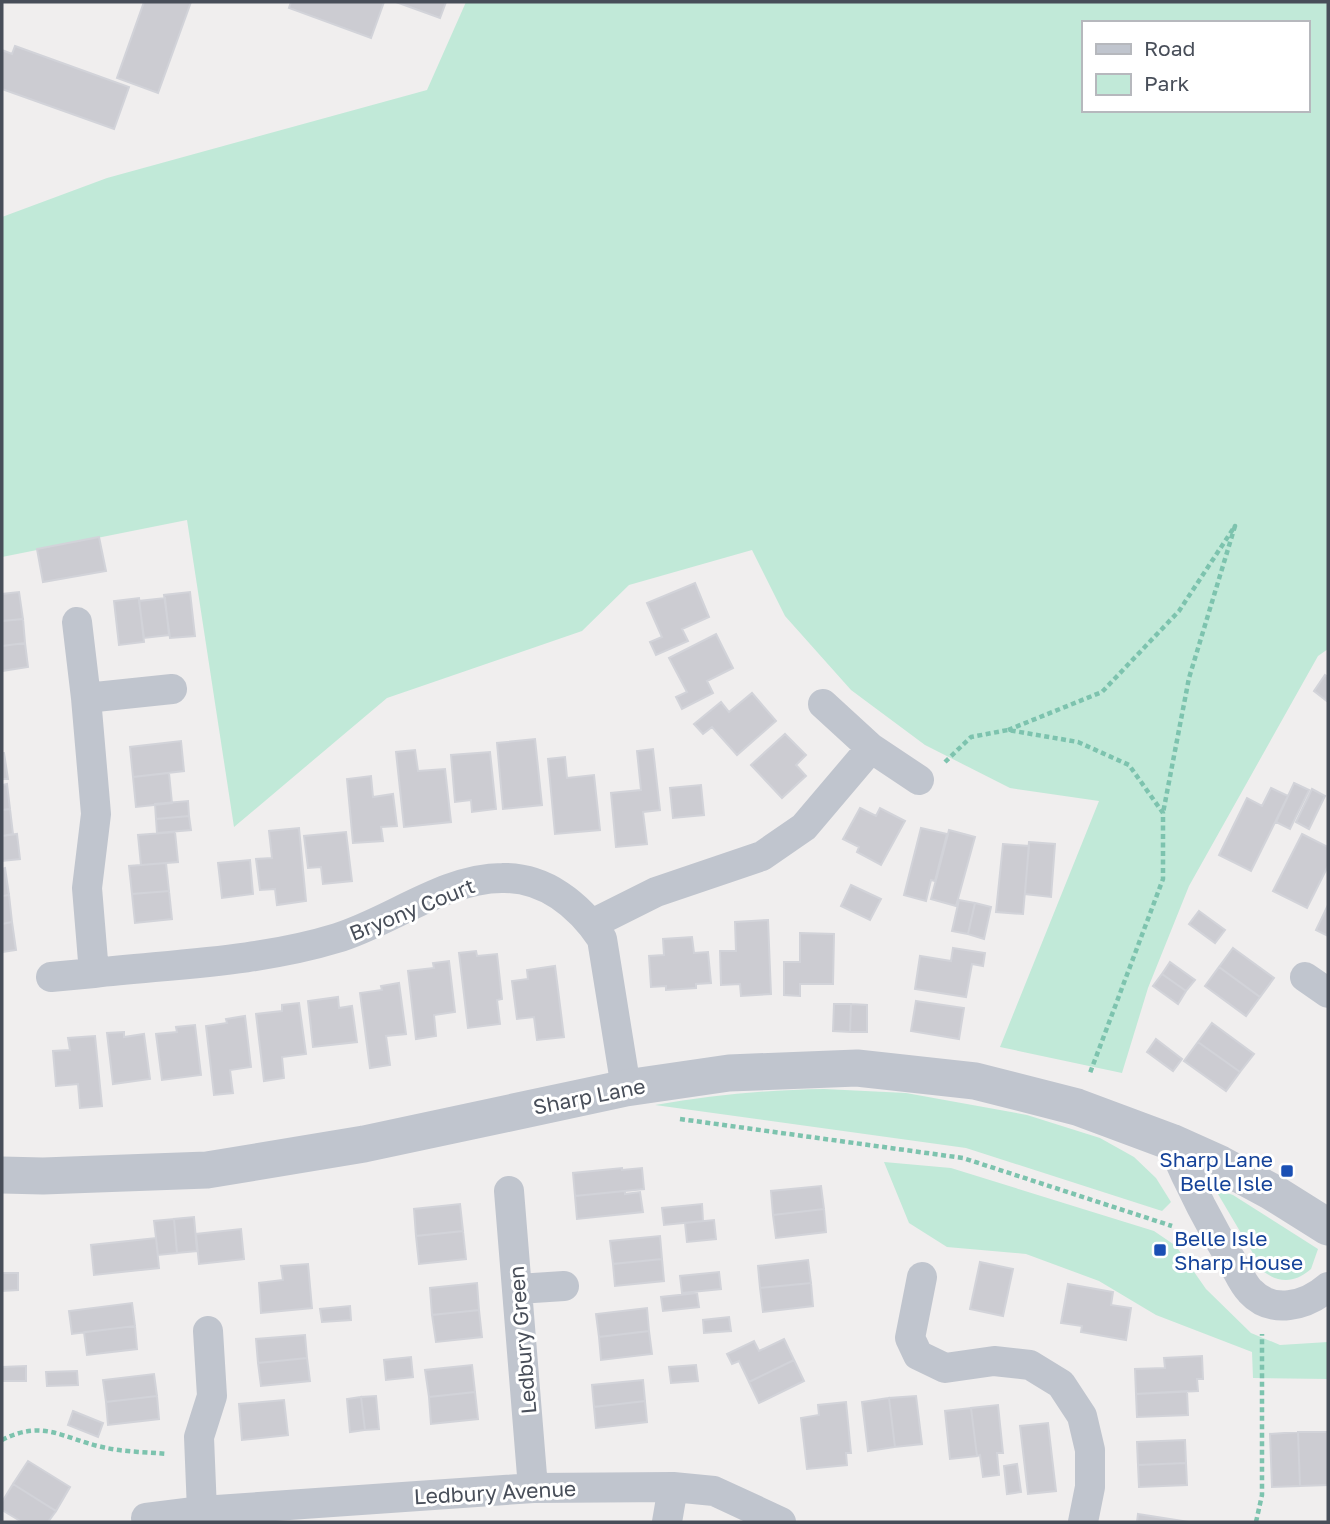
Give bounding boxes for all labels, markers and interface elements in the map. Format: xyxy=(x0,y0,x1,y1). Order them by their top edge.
legend xyxy=(1082,21,1309,112)
text: Road xyxy=(1144,35,1195,61)
text: Park xyxy=(1144,70,1190,96)
street label: Bryony Court xyxy=(346,872,478,946)
street label: Sharp Lane xyxy=(531,1072,647,1120)
place label: Sharp Lane Belle Isle xyxy=(1159,1146,1273,1196)
marker: Sharp Lane Belle Isle xyxy=(1279,1163,1295,1179)
place label: Belle Isle Sharp House xyxy=(1174,1225,1303,1275)
marker: Belle Isle Sharp House xyxy=(1152,1242,1168,1258)
street label: Ledbury Green xyxy=(503,1265,541,1415)
street label: Ledbury Avenue xyxy=(413,1475,577,1509)

